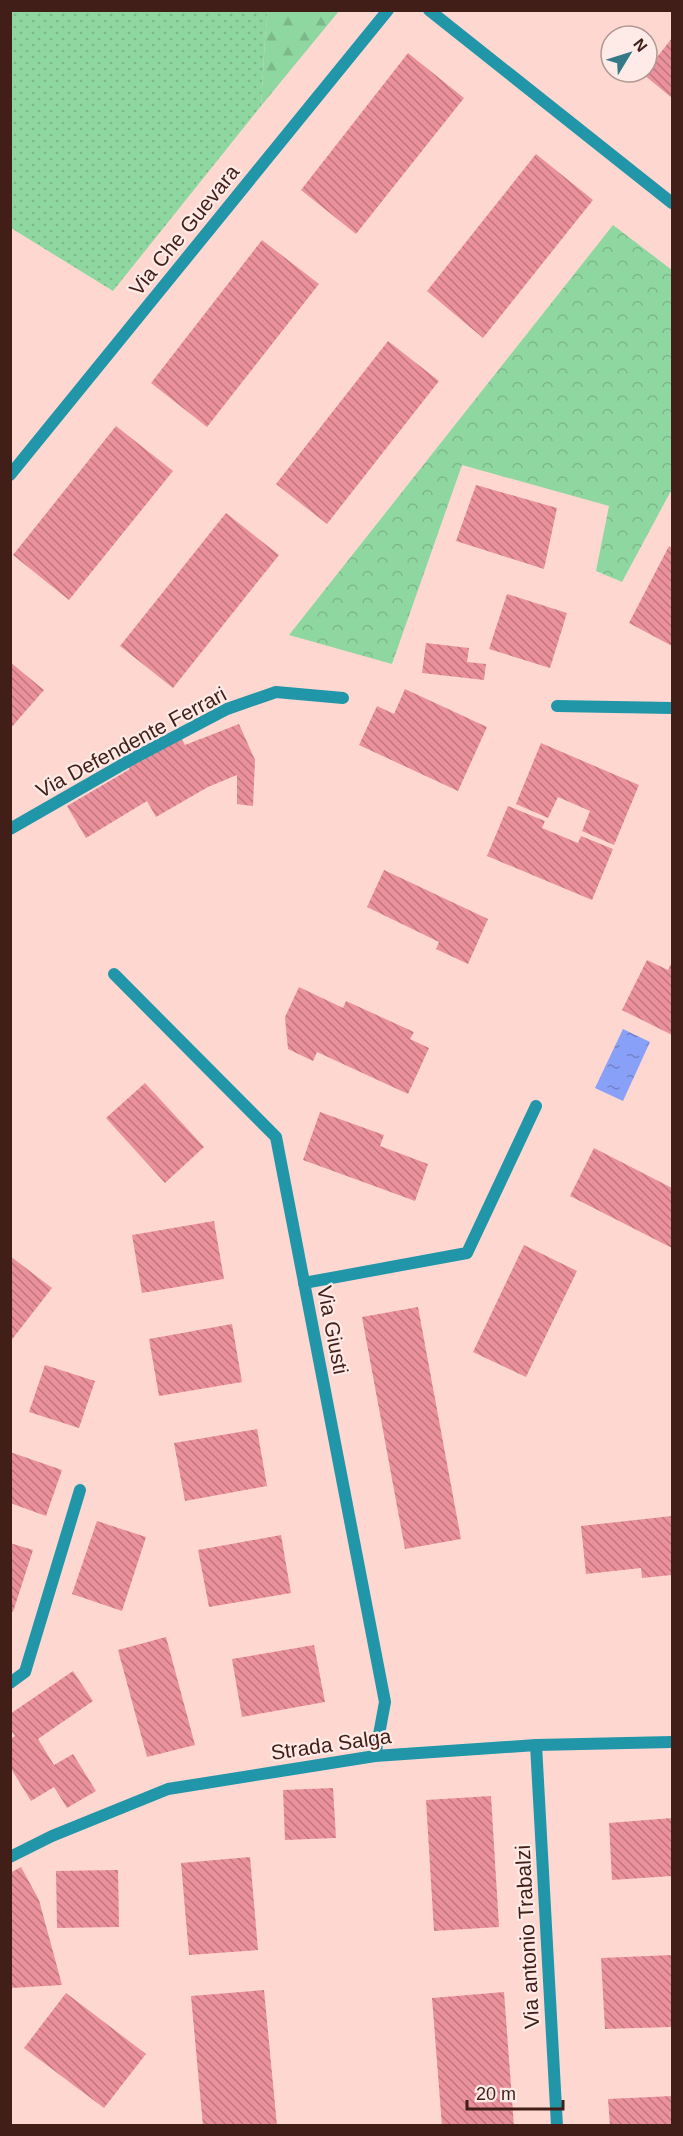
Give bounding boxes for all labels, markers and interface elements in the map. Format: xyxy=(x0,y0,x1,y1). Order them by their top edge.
north arrow xyxy=(599,24,659,84)
text: N xyxy=(630,35,651,55)
street label: Via Che Guevara xyxy=(124,160,244,300)
street label: Via Defendente Ferrari xyxy=(32,682,230,802)
street label: Via Giusti xyxy=(313,1284,353,1376)
street label: Strada Salga xyxy=(269,1724,393,1764)
street label: Via antonio Trabalzi xyxy=(511,1844,543,2030)
scale bar xyxy=(467,2073,563,2111)
text: 20 m xyxy=(476,2084,516,2104)

